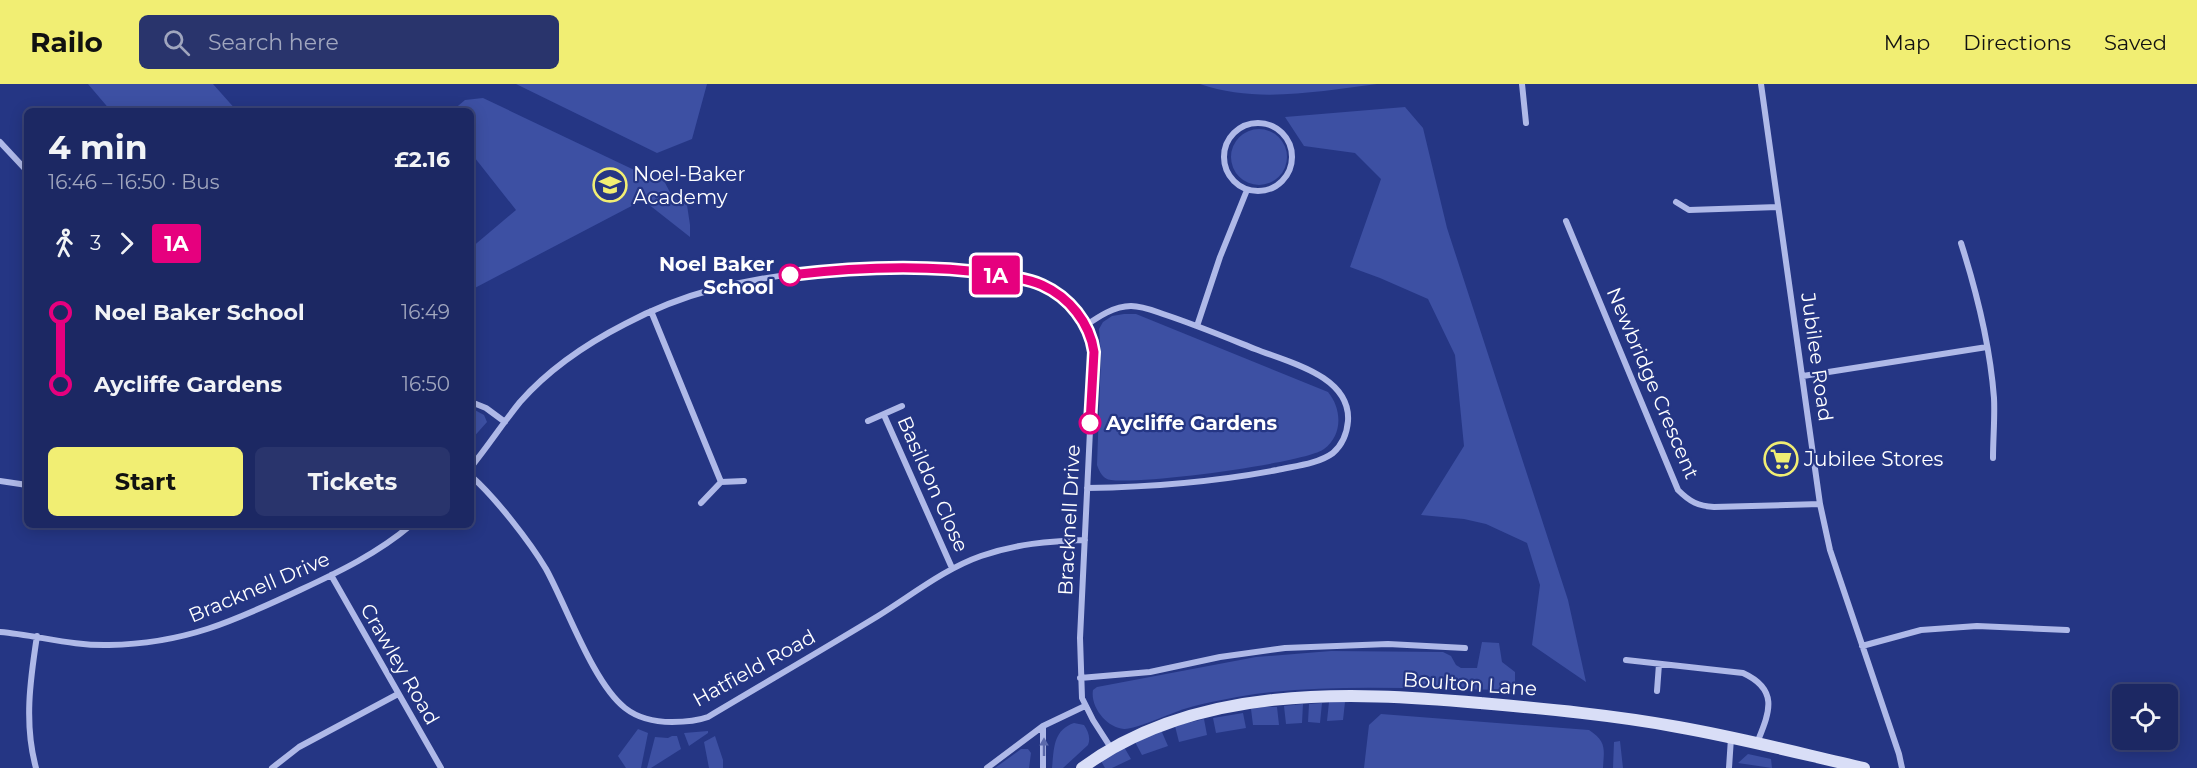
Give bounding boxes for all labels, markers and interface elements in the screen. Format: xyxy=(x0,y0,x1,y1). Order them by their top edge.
search box xyxy=(139,15,559,69)
text: Railo xyxy=(30,25,103,59)
icon: search xyxy=(160,26,193,59)
text: Search here xyxy=(208,29,339,56)
text: Map xyxy=(1884,30,1930,55)
text: Directions xyxy=(1963,30,2071,55)
text: Saved xyxy=(2104,30,2167,55)
text: 4 min xyxy=(48,127,147,167)
text: £2.16 xyxy=(394,146,450,173)
place label: Noel-Baker Academy xyxy=(633,162,745,209)
school or university icon: Noel-Baker Academy xyxy=(592,167,628,203)
text: 16:46 – 16:50 · Bus xyxy=(48,170,220,194)
icon: walk xyxy=(48,227,81,260)
icon: forward xyxy=(110,227,143,260)
text: 3 xyxy=(90,231,101,255)
text: 1A xyxy=(164,231,189,256)
place label: Noel Baker School xyxy=(659,252,774,299)
line badge: 1A xyxy=(969,256,1023,294)
text: 1A xyxy=(984,263,1008,288)
marker: Noel Baker School xyxy=(779,264,801,286)
street label: Newbridge Crescent xyxy=(1602,284,1704,482)
street label: Jubilee Road xyxy=(1796,290,1838,423)
text: Noel Baker School xyxy=(94,299,305,326)
text: 16:49 xyxy=(401,300,450,324)
text: Aycliffe Gardens xyxy=(94,371,282,398)
text: 16:50 xyxy=(402,372,450,396)
place label: Aycliffe Gardens xyxy=(1105,411,1277,435)
street label: Basildon Close xyxy=(892,412,974,556)
marker: Aycliffe Gardens xyxy=(1079,412,1101,434)
supermarket icon: Jubilee Stores xyxy=(1763,441,1799,477)
street label: Bracknell Drive xyxy=(1053,444,1085,596)
button: Start xyxy=(48,447,243,516)
button: Tickets xyxy=(255,447,450,516)
place label: Jubilee Stores xyxy=(1803,447,1944,471)
street label: Bracknell Drive xyxy=(185,546,333,628)
street label: Crawley Road xyxy=(356,599,444,729)
street label: Hatfield Road xyxy=(688,624,820,712)
street label: Boulton Lane xyxy=(1402,667,1538,701)
map controls xyxy=(2112,684,2178,750)
button: locate xyxy=(2112,684,2178,750)
one-way arrow xyxy=(1039,738,1049,757)

